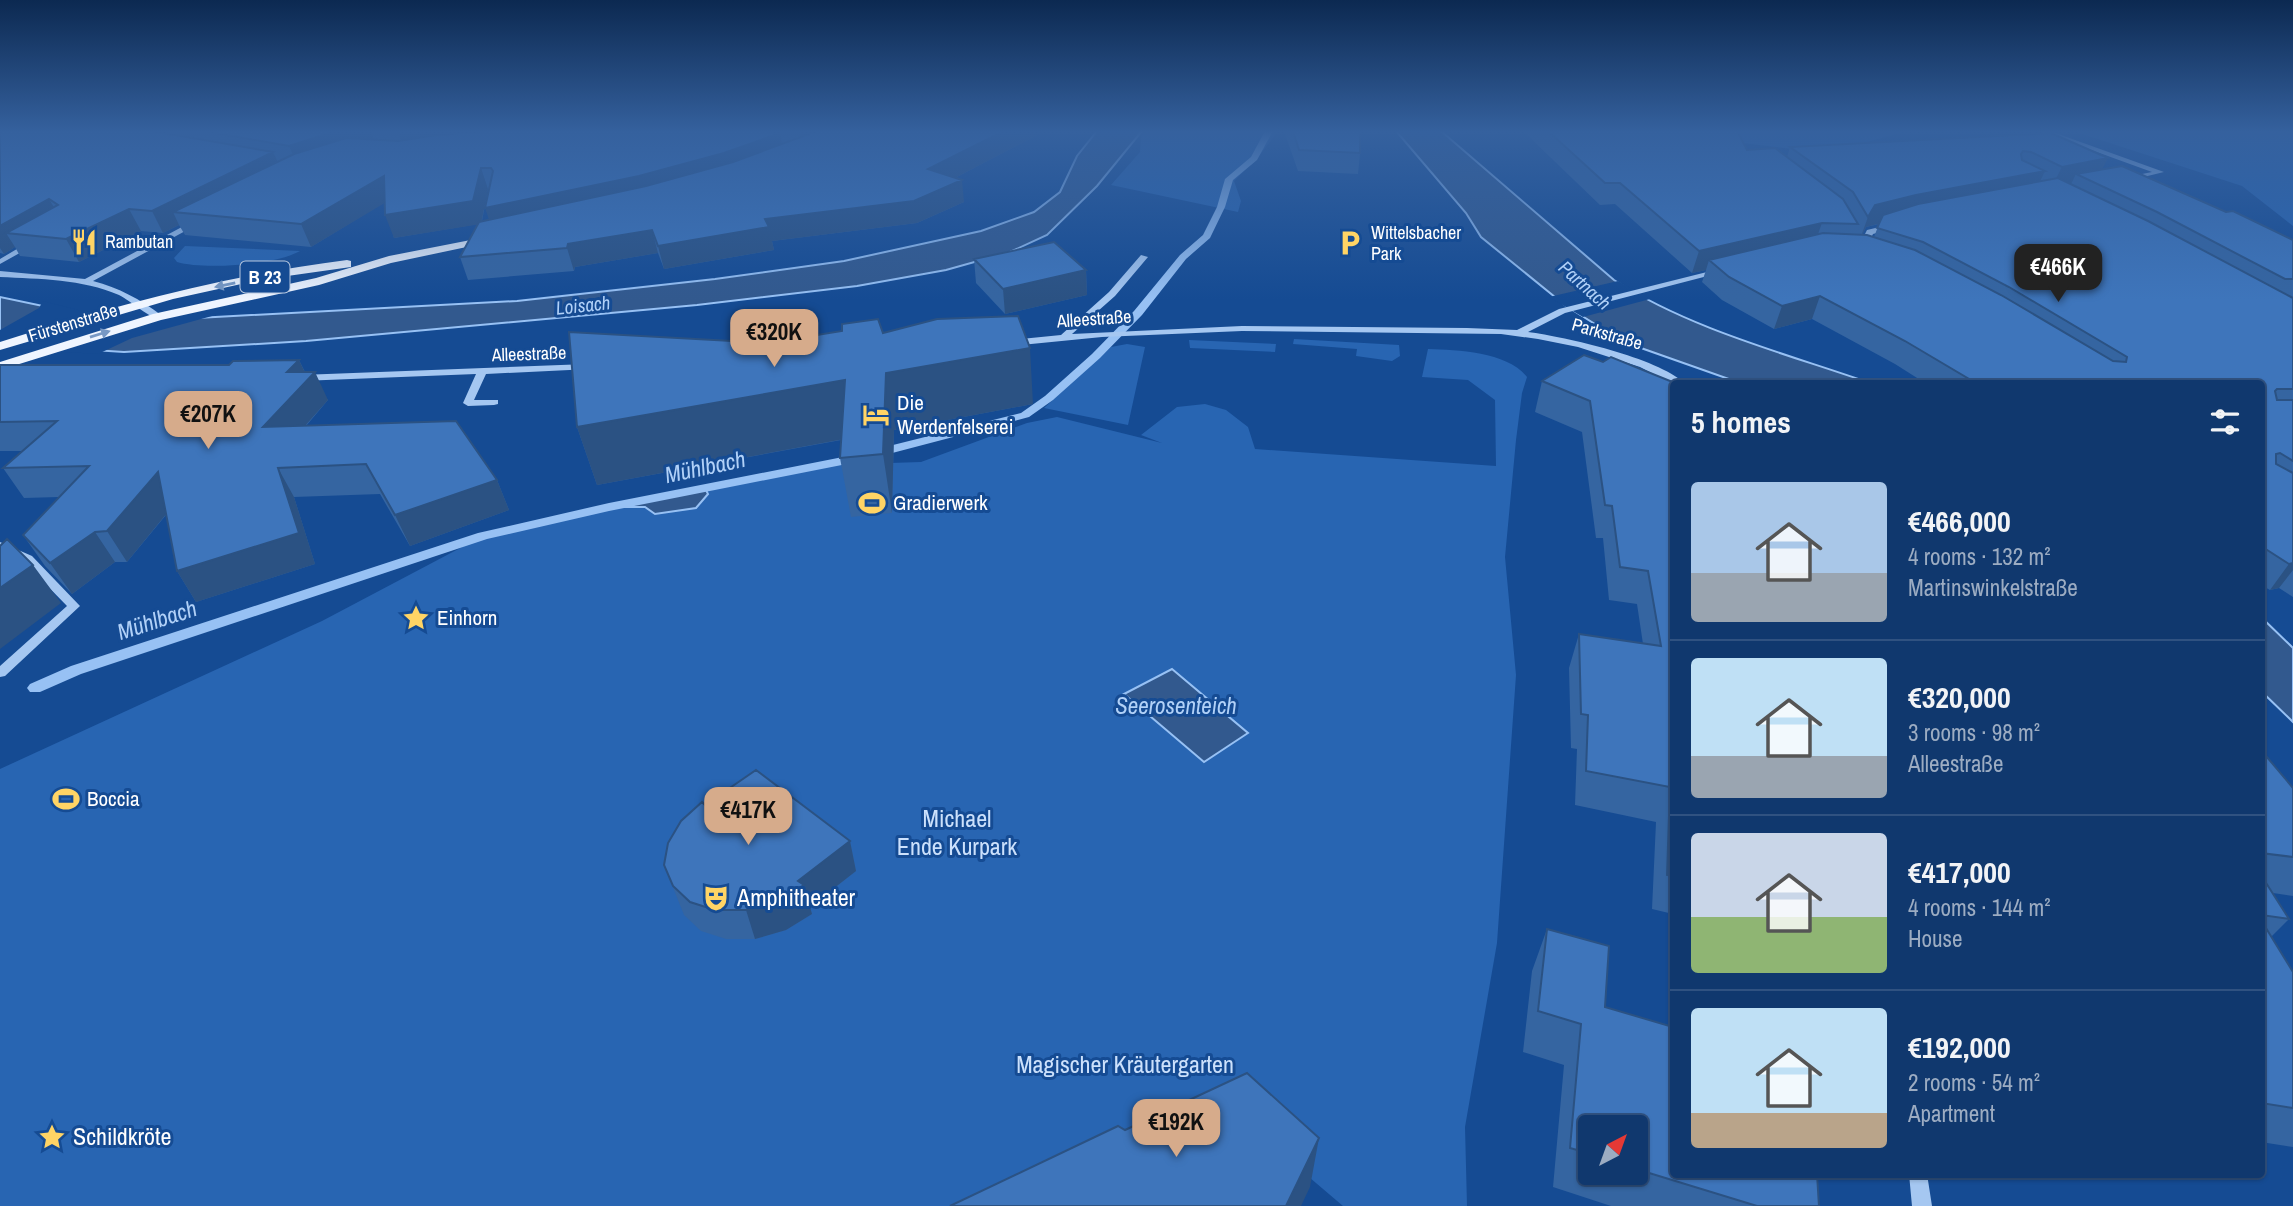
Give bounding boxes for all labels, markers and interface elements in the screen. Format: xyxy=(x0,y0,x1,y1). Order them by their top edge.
place label: Wittelsbacher Park xyxy=(1371,220,1461,266)
restaurant icon: Rambutan xyxy=(69,227,99,257)
parking icon: Wittelsbacher Park xyxy=(1335,228,1365,258)
place label: Rambutan xyxy=(105,229,173,254)
pin: €466K xyxy=(2009,244,2107,304)
text: €466K xyxy=(2030,251,2086,282)
water label: Partnach xyxy=(1553,254,1617,316)
road number: B 23 xyxy=(240,262,290,292)
one-way arrow xyxy=(214,280,236,291)
water label: Loisach xyxy=(555,289,611,321)
street label: Fürstenstraße xyxy=(25,297,120,348)
street label: Alleestraße xyxy=(1055,303,1132,334)
pin: €320K xyxy=(725,310,823,369)
street label: Parkstraße xyxy=(1569,312,1645,355)
text: €320K xyxy=(746,316,802,347)
one-way arrow xyxy=(90,328,111,338)
street label: Alleestraße xyxy=(490,340,567,367)
place label: Die Werdenfelserei xyxy=(897,388,1013,441)
pin: €207K xyxy=(159,392,257,451)
text: €207K xyxy=(180,398,236,429)
hotel icon: Die Werdenfelserei xyxy=(861,400,891,430)
text: 5 homes xyxy=(1691,402,1791,442)
icon: filters xyxy=(2206,403,2244,441)
water label: Mühlbach xyxy=(662,443,748,490)
sports icon: Gradierwerk xyxy=(857,488,887,518)
place label: Gradierwerk xyxy=(893,488,988,517)
text: €466,000 xyxy=(1908,501,2011,541)
icon: home xyxy=(1747,510,1831,594)
text: 4 rooms · 132 m² xyxy=(1908,541,2051,572)
text: Martinswinkelstraße xyxy=(1908,572,2078,603)
water label: Mühlbach xyxy=(113,592,201,647)
place icon: Einhorn xyxy=(401,603,431,633)
place label: Einhorn xyxy=(437,603,497,632)
text: €320,000 xyxy=(1908,677,2011,717)
icon: home xyxy=(1747,686,1831,770)
water label: Seerosenteich xyxy=(1115,690,1237,721)
text: 3 rooms · 98 m² xyxy=(1908,717,2040,748)
text: Alleestraße xyxy=(1908,748,2003,779)
sports icon: Boccia xyxy=(51,784,81,814)
place label: Boccia xyxy=(87,784,140,813)
pin: €417K xyxy=(699,788,797,847)
text: €417K xyxy=(720,794,776,825)
park label: Michael Ende Kurpark xyxy=(897,802,1017,862)
text: €417,000 xyxy=(1908,852,2011,892)
icon: home xyxy=(1747,861,1831,945)
place label: Amphitheater xyxy=(736,881,856,913)
theatre icon: Amphitheater xyxy=(701,883,731,913)
text: 4 rooms · 144 m² xyxy=(1908,892,2051,923)
text: House xyxy=(1908,923,1963,954)
text: €192,000 xyxy=(1908,1027,2011,1067)
icon: home xyxy=(1747,1036,1831,1120)
park label: Magischer Kräutergarten xyxy=(1016,1048,1234,1080)
text: 2 rooms · 54 m² xyxy=(1908,1067,2040,1098)
text: Apartment xyxy=(1908,1098,1995,1129)
pin: €192K xyxy=(1127,1100,1225,1159)
text: €192K xyxy=(1148,1106,1204,1137)
north arrow xyxy=(1578,1115,1648,1185)
map controls xyxy=(1578,1115,1648,1185)
place label: Schildkröte xyxy=(73,1120,171,1152)
place icon: Schildkröte xyxy=(37,1122,67,1152)

